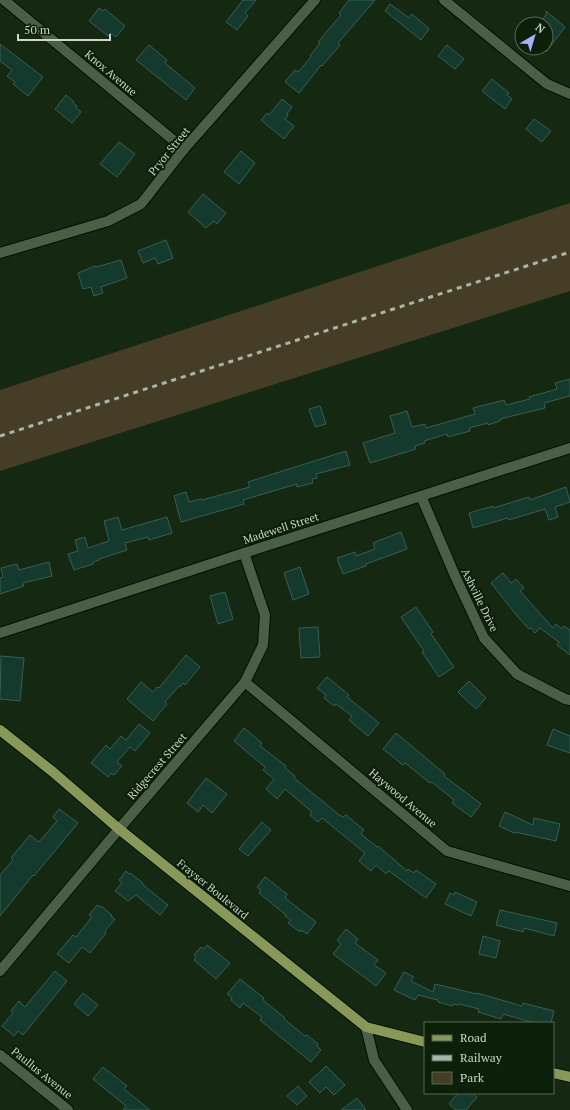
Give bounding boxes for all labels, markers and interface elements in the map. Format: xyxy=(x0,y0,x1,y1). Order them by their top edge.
scale bar xyxy=(18,16,110,42)
north arrow xyxy=(514,16,554,56)
text: N xyxy=(533,20,548,37)
text: 50 m xyxy=(24,22,51,37)
street label: Knox Avenue xyxy=(82,47,140,99)
street label: Pryor Street xyxy=(145,124,193,178)
street label: Madewell Street xyxy=(241,509,321,547)
street label: Ashville Drive xyxy=(459,566,502,634)
street label: Ridgecrest Street xyxy=(124,730,190,802)
street label: Haywood Avenue xyxy=(366,766,440,831)
street label: Frayser Boulevard xyxy=(174,856,252,922)
legend xyxy=(424,1022,554,1094)
text: Road xyxy=(460,1030,487,1045)
street label: Paullus Avenue xyxy=(9,1044,76,1102)
text: Railway xyxy=(460,1050,503,1065)
text: Park xyxy=(460,1070,485,1085)

